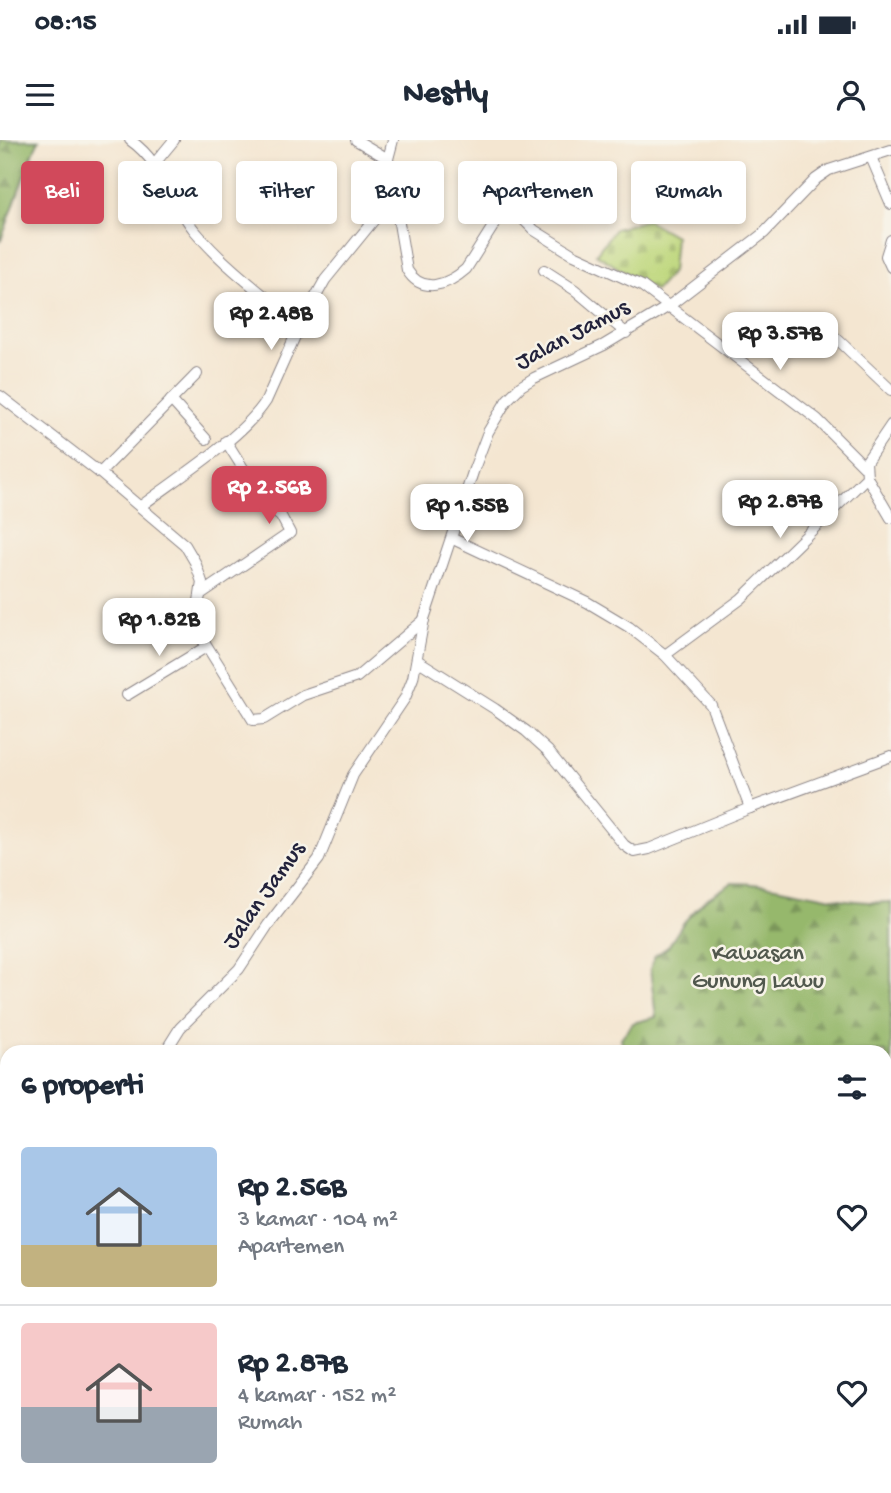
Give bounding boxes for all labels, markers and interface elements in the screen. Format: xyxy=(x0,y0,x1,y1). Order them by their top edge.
text: 08:15 xyxy=(35,9,96,40)
icon: menu xyxy=(21,76,59,114)
text: Nestly xyxy=(403,76,488,114)
icon: person xyxy=(832,76,870,114)
chip: Beli xyxy=(21,161,104,224)
chip: Sewa xyxy=(118,161,222,224)
chip: Filter xyxy=(236,161,337,224)
chip: Baru xyxy=(351,161,444,224)
chip: Apartemen xyxy=(458,161,617,224)
chip: Rumah xyxy=(631,161,746,224)
pin: Rp 2.48B xyxy=(199,292,343,352)
street label: Jalan Jamus xyxy=(511,293,636,378)
text: Rp 2.48B xyxy=(230,301,312,328)
pin: Rp 3.57B xyxy=(708,313,852,372)
text: Rp 3.57B xyxy=(738,321,822,348)
pin: Rp 2.56B xyxy=(197,466,341,526)
text: Rp 2.56B xyxy=(228,475,310,502)
pin: Rp 2.87B xyxy=(708,480,852,540)
pin: Rp 1.55B xyxy=(395,484,539,544)
text: Rp 2.87B xyxy=(738,489,822,516)
text: Rp 1.55B xyxy=(426,493,508,520)
pin: Rp 1.82B xyxy=(87,598,231,658)
text: Rp 1.82B xyxy=(119,607,199,634)
street label: Jalan Jamus xyxy=(217,836,313,955)
park label: Kawasan Gunung Lawu xyxy=(692,940,824,997)
icon: filters xyxy=(833,1068,871,1106)
text: 6 properti xyxy=(21,1070,144,1105)
text: Rp 2.56B xyxy=(238,1172,346,1207)
icon: home xyxy=(77,1175,161,1259)
icon: heart xyxy=(833,1198,871,1236)
text: 3 kamar · 104 m² xyxy=(238,1207,398,1234)
text: Apartemen xyxy=(238,1234,344,1261)
text: Rp 2.87B xyxy=(238,1348,347,1383)
icon: home xyxy=(77,1351,161,1435)
icon: heart xyxy=(833,1374,871,1412)
text: 4 kamar · 152 m² xyxy=(238,1383,396,1410)
text: Rumah xyxy=(238,1410,302,1437)

